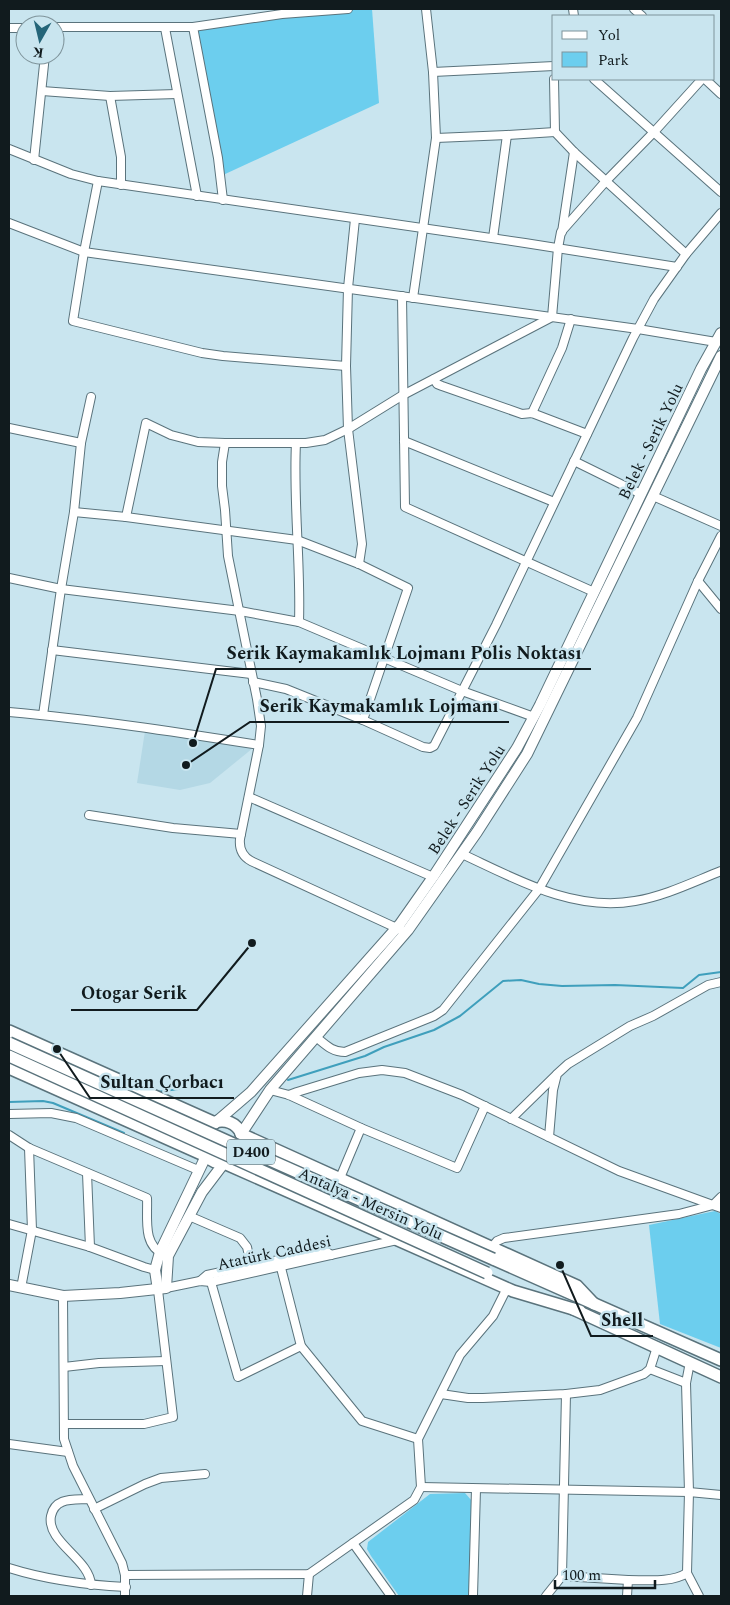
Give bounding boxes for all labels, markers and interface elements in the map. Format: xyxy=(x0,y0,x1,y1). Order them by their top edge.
north arrow xyxy=(15,15,65,65)
legend xyxy=(552,15,715,80)
text: Yol xyxy=(598,24,620,47)
text: K xyxy=(31,41,45,64)
text: Park xyxy=(598,49,629,72)
street label: Belek - Serik Yolu xyxy=(612,379,690,504)
callout: Serik Kaymakamlık Lojmanı Polis Noktası xyxy=(216,636,591,669)
text: Serik Kaymakamlık Lojmanı Polis Noktası xyxy=(227,640,581,667)
callout: Serik Kaymakamlık Lojmanı xyxy=(250,689,509,722)
text: Serik Kaymakamlık Lojmanı xyxy=(259,693,499,720)
street label: Belek - Serik Yolu xyxy=(422,740,512,859)
callout: Otogar Serik xyxy=(71,977,197,1010)
text: Otogar Serik xyxy=(81,980,187,1007)
callout: Sultan Çorbacı xyxy=(90,1065,234,1098)
text: Sultan Çorbacı xyxy=(100,1069,224,1096)
road number: D400 xyxy=(227,1140,275,1164)
street label: Antalya - Mersin Yolu xyxy=(294,1161,447,1247)
street label: Atatürk Caddesi xyxy=(215,1229,333,1277)
callout: Shell xyxy=(591,1303,653,1336)
text: Shell xyxy=(601,1307,643,1334)
scale bar xyxy=(555,1558,655,1590)
text: 100 m xyxy=(562,1564,601,1587)

